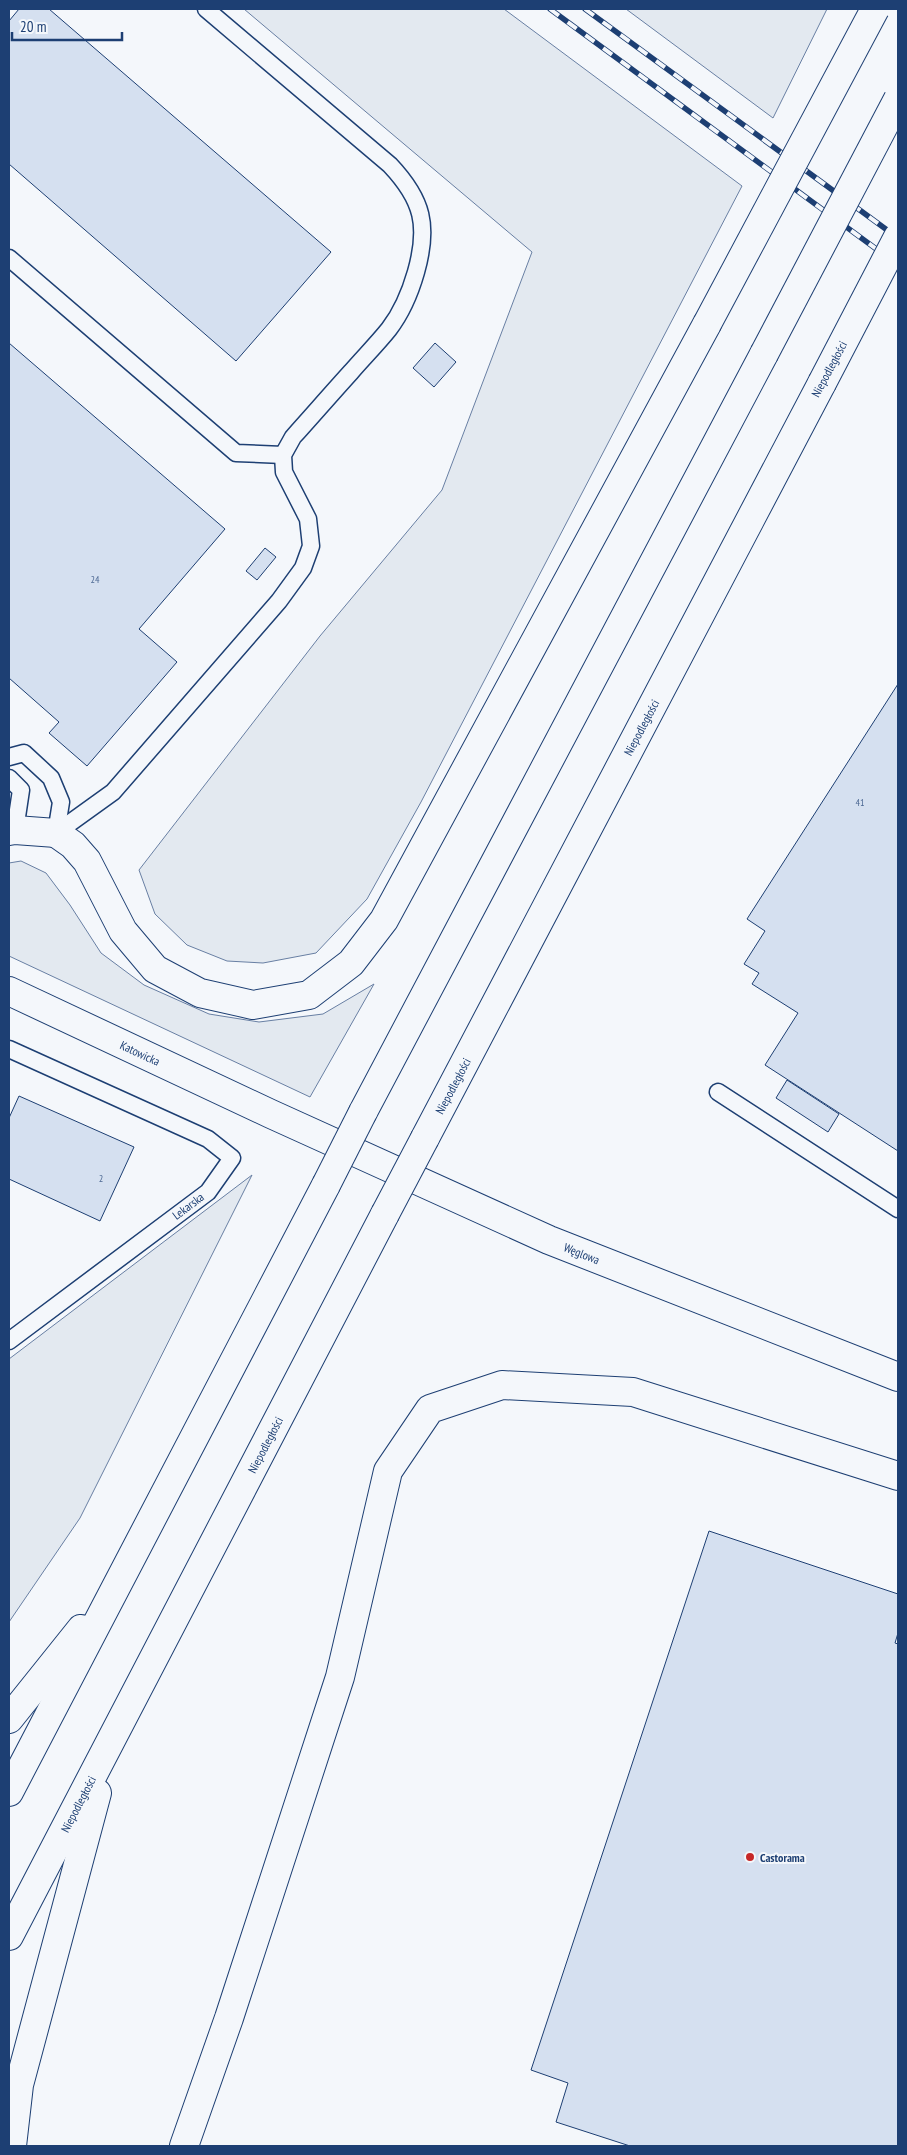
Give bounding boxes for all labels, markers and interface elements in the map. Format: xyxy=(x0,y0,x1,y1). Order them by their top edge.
scale bar xyxy=(12,10,122,42)
text: 20 m xyxy=(20,17,46,36)
street label: Niepodległości xyxy=(808,338,850,400)
house number: 24 xyxy=(91,573,100,586)
street label: Niepodległości xyxy=(620,697,662,758)
house number: 41 xyxy=(856,796,865,809)
street label: Katowicka xyxy=(118,1037,163,1068)
street label: Niepodległości xyxy=(432,1055,473,1116)
house number: 2 xyxy=(99,1172,103,1185)
street label: Lekarska xyxy=(169,1189,207,1223)
street label: Węglowa xyxy=(562,1239,602,1267)
street label: Niepodległości xyxy=(244,1414,286,1475)
street label: Niepodległości xyxy=(57,1773,99,1835)
place label: Castorama xyxy=(760,1850,805,1865)
marker: Castorama xyxy=(744,1851,756,1863)

